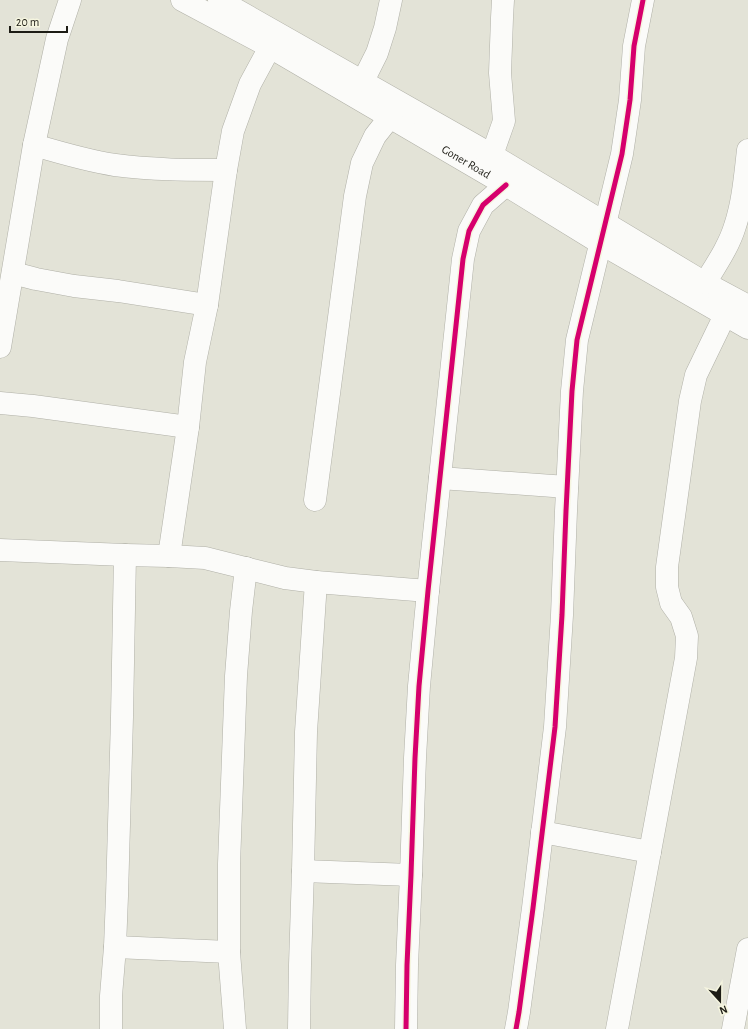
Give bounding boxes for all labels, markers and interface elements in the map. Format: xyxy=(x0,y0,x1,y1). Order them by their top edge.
scale bar xyxy=(10,8,67,34)
text: 20 m xyxy=(16,16,39,28)
street label: Goner Road xyxy=(440,143,493,181)
north arrow xyxy=(700,981,740,1021)
text: N xyxy=(718,1003,729,1016)

